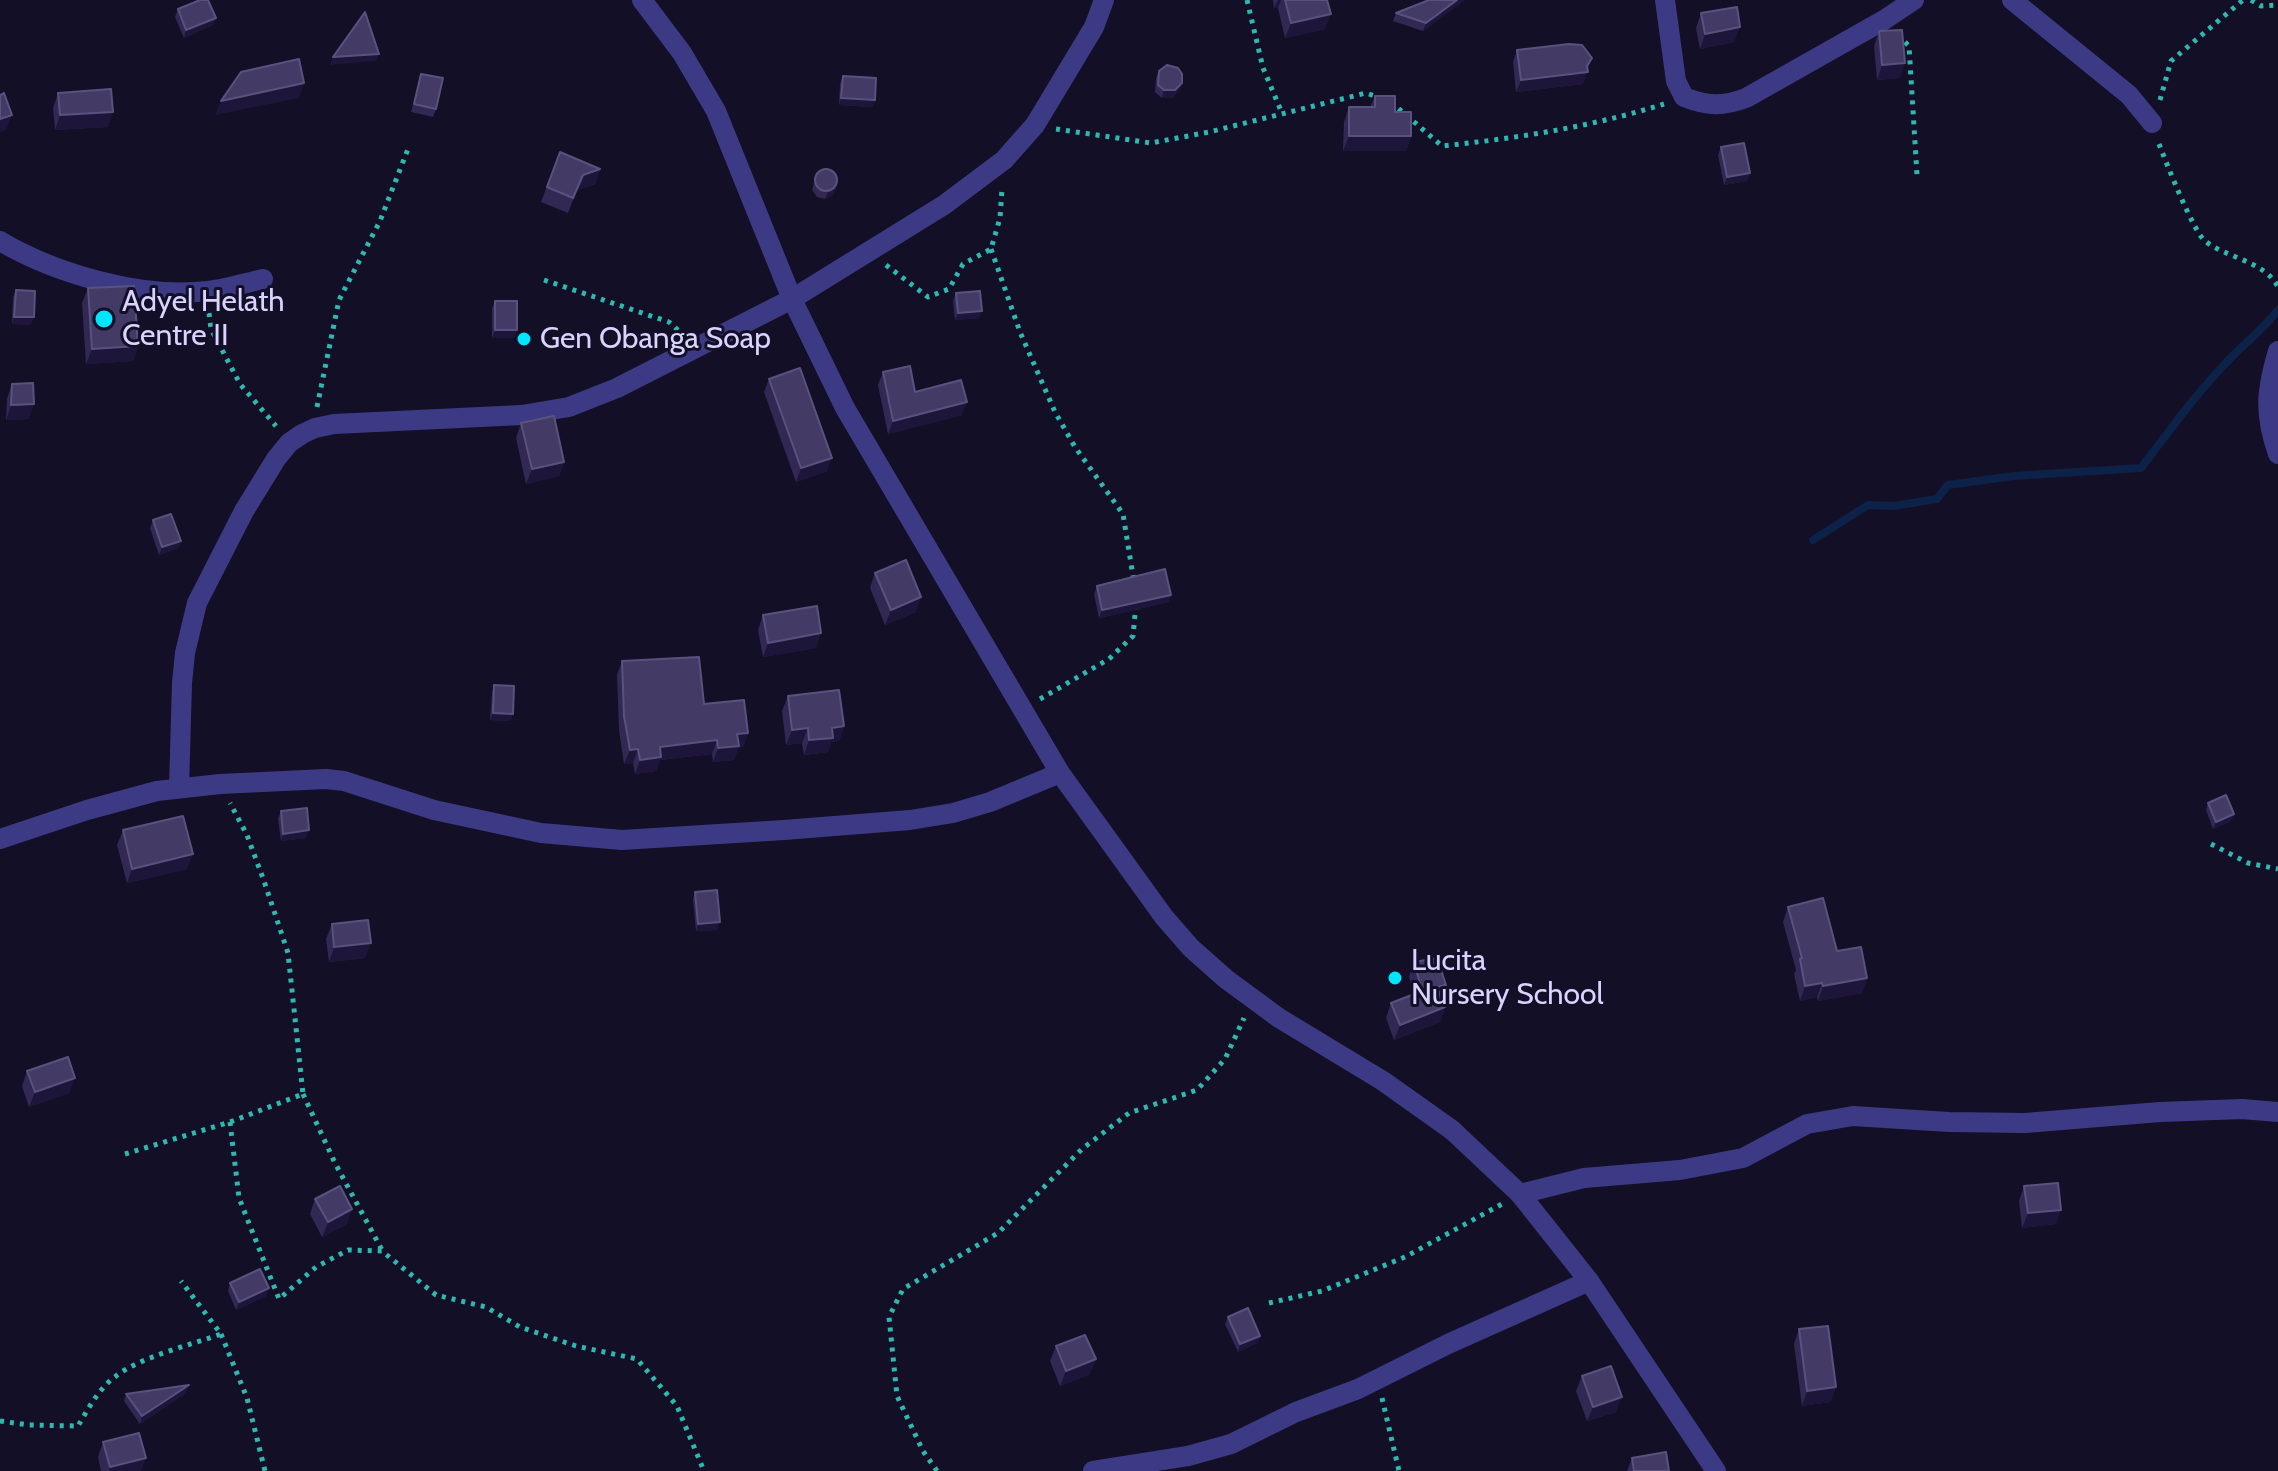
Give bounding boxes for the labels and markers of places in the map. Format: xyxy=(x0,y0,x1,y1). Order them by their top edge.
place label: Adyel Helath Centre II xyxy=(122,284,285,354)
marker: Adyel Helath Centre II xyxy=(93,308,115,330)
place label: Gen Obanga Soap xyxy=(540,321,771,357)
marker: Gen Obanga Soap xyxy=(515,330,533,348)
place label: Lucita Nursery School xyxy=(1411,943,1604,1014)
marker: Lucita Nursery School xyxy=(1386,969,1404,987)

